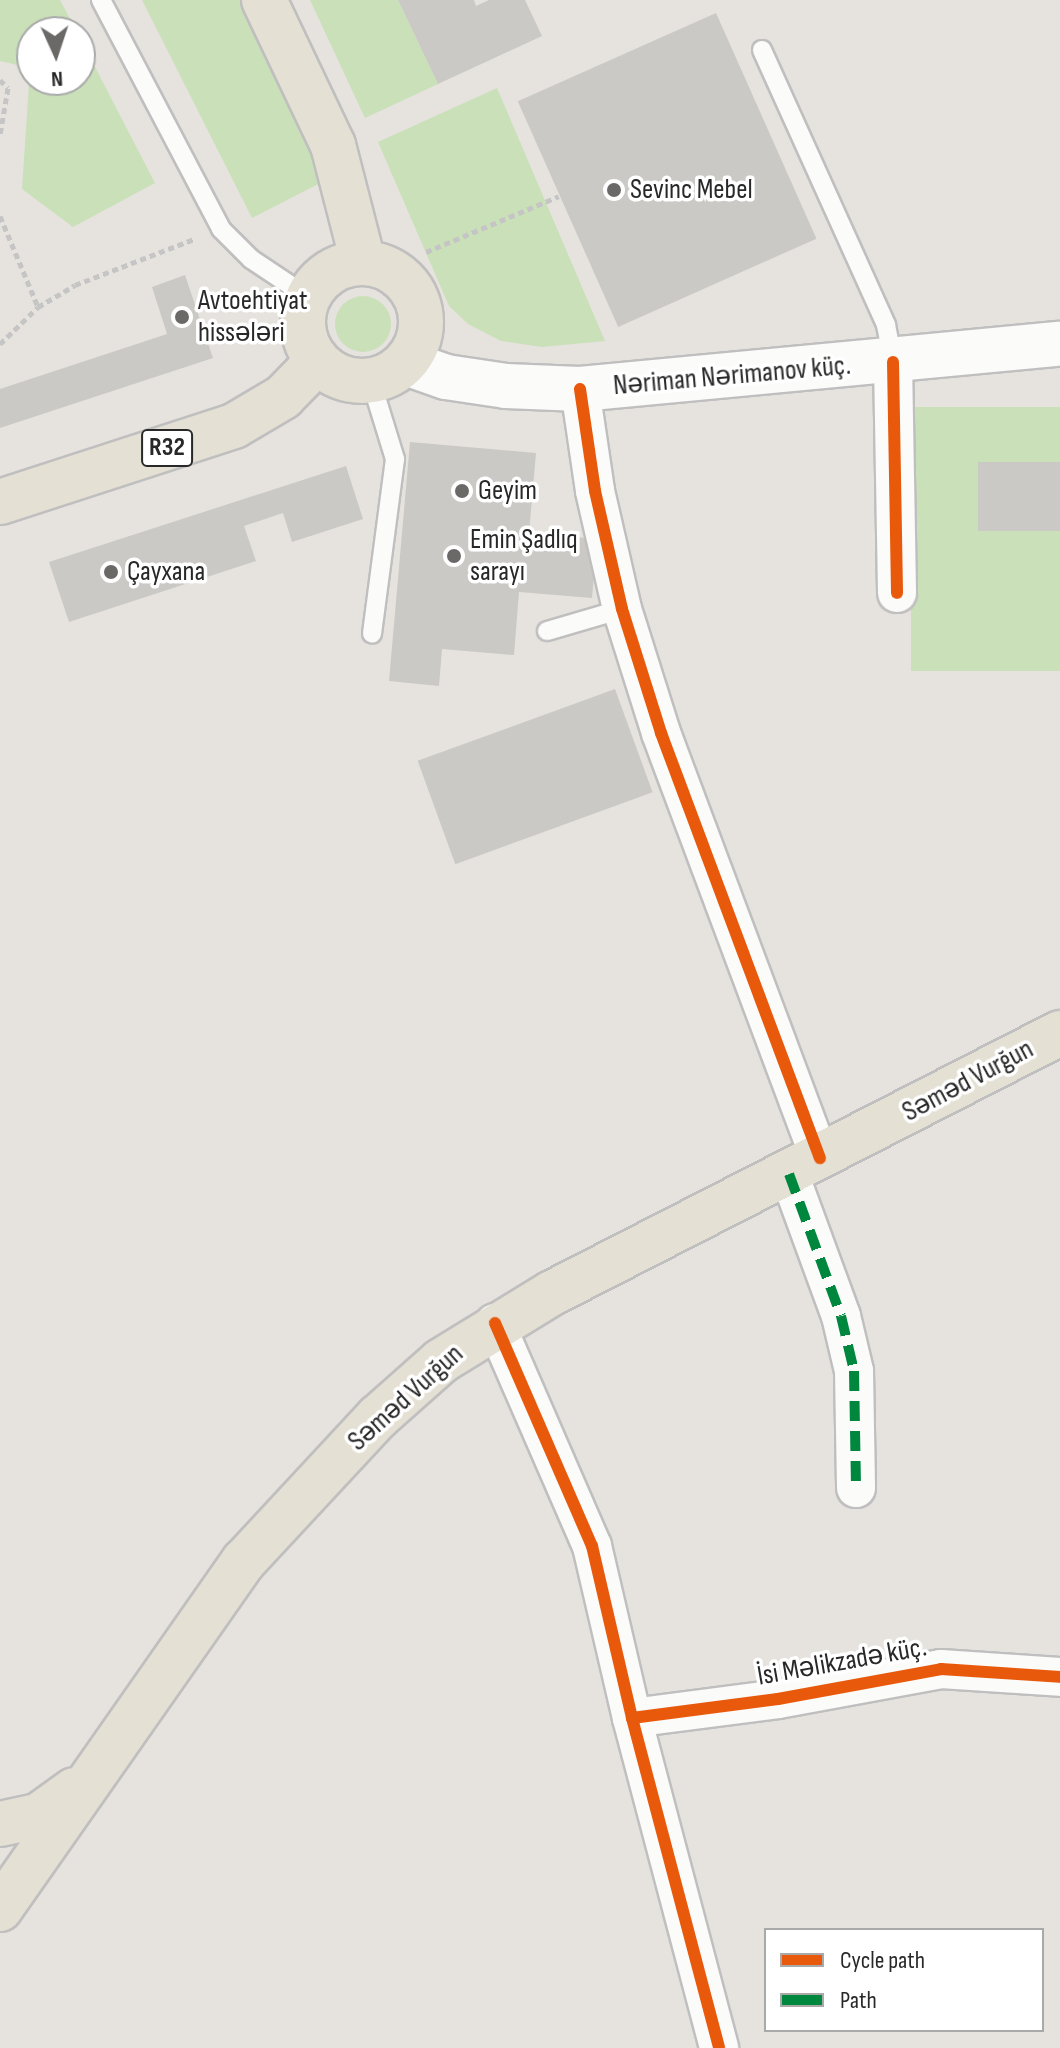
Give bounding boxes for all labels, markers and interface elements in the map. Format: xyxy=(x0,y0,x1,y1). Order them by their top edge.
north arrow xyxy=(16,16,96,96)
text: N xyxy=(51,65,64,92)
place label: Sevinc Mebel xyxy=(630,173,753,207)
marker: Sevinc Mebel xyxy=(605,181,623,199)
place label: Avtoehtiyat hissələri xyxy=(198,284,308,350)
marker: Avtoehtiyat hissələri xyxy=(173,308,191,326)
street label: Nəriman Nərimanov küç. xyxy=(612,349,852,403)
road number: R32 xyxy=(141,426,193,470)
place label: Geyim xyxy=(478,474,537,508)
marker: Geyim xyxy=(453,482,471,500)
place label: Emin Şadlıq sarayı xyxy=(470,523,578,589)
marker: Emin Şadlıq sarayı xyxy=(445,547,463,565)
place label: Çayxana xyxy=(127,555,205,589)
marker: Çayxana xyxy=(102,563,120,581)
street label: Səməd Vurğun xyxy=(897,1033,1039,1129)
street label: Səməd Vurğun xyxy=(342,1338,470,1458)
street label: İsi Məlikzadə küç. xyxy=(755,1631,929,1693)
legend xyxy=(764,1928,1044,2032)
text: Cycle path xyxy=(840,1946,925,1975)
text: Path xyxy=(840,1986,877,2015)

